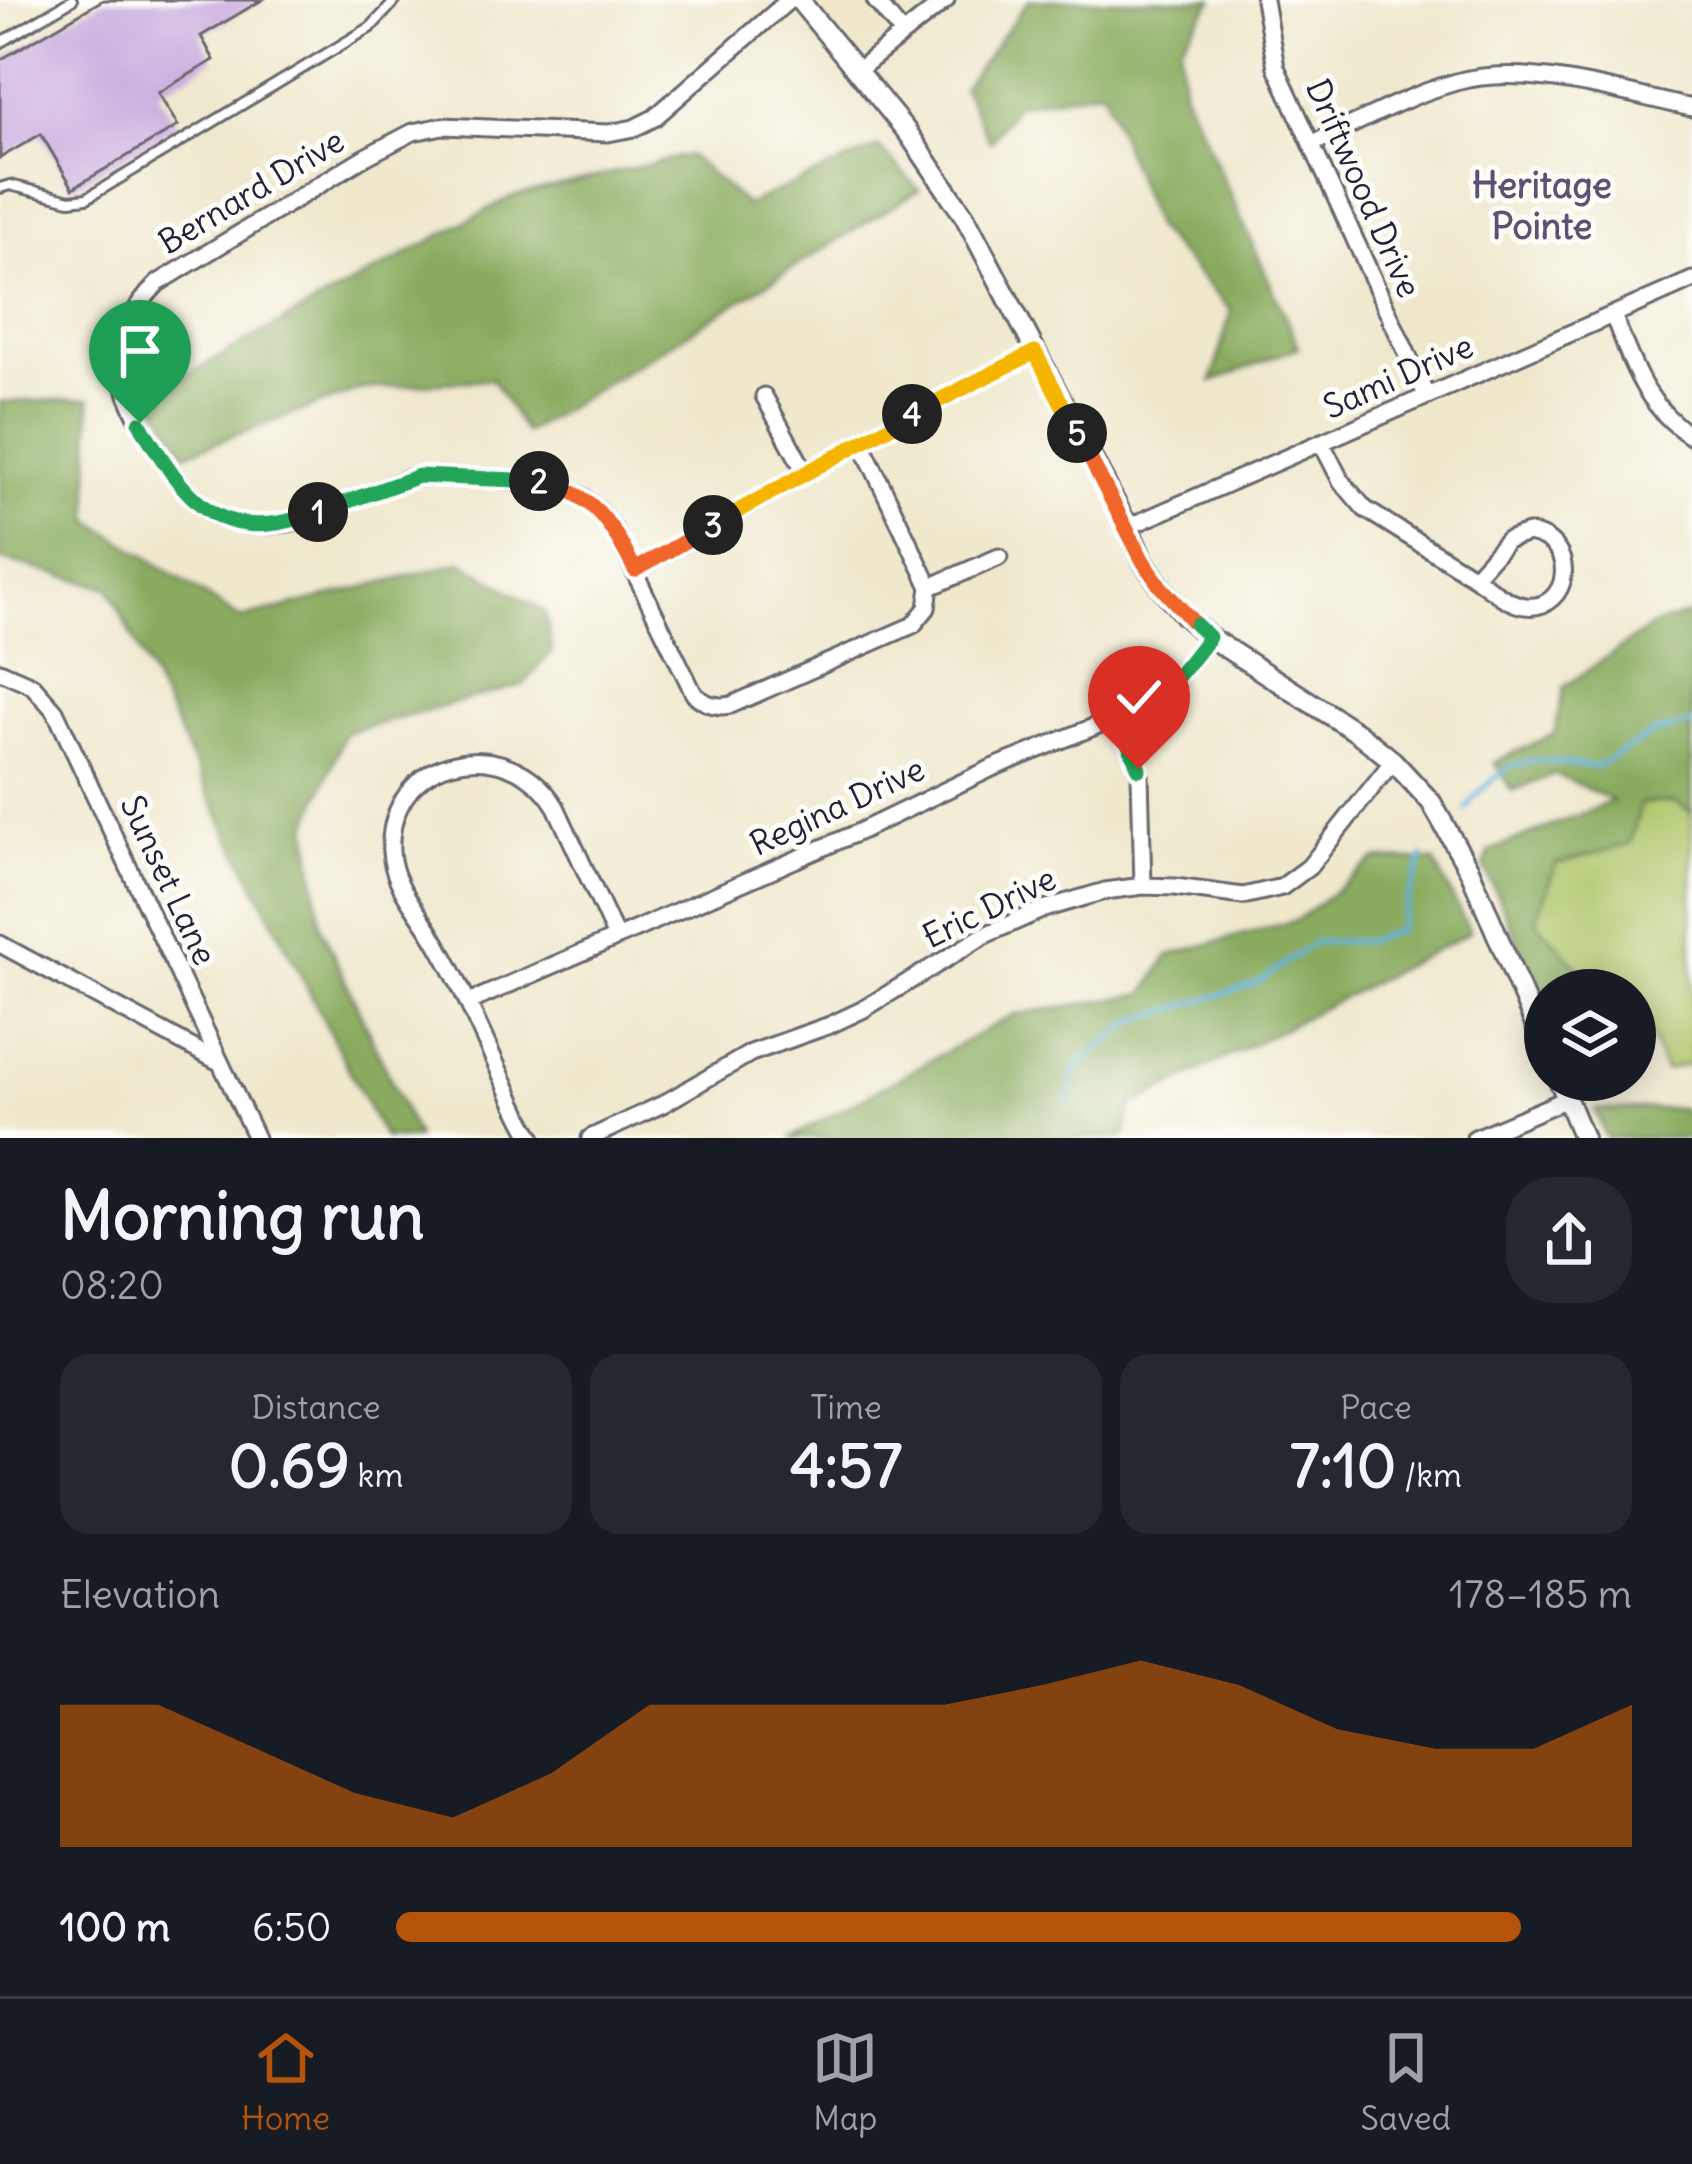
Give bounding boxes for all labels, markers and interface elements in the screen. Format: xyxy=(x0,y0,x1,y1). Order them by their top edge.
street label: Driftwood Drive xyxy=(1297,72,1431,304)
street label: Bernard Drive xyxy=(151,119,351,263)
district label: Heritage Pointe xyxy=(1472,163,1612,249)
pin xyxy=(89,300,191,423)
icon: arrive xyxy=(107,318,173,384)
street label: Sami Drive xyxy=(1317,324,1479,428)
pin: 4 xyxy=(882,384,942,444)
text: 4 xyxy=(902,393,922,435)
pin: 5 xyxy=(1047,403,1107,463)
text: 5 xyxy=(1068,412,1086,454)
pin: 2 xyxy=(509,451,569,511)
text: 2 xyxy=(530,460,548,502)
pin: 1 xyxy=(288,482,348,542)
text: 1 xyxy=(311,491,325,533)
pin: 3 xyxy=(683,495,743,555)
text: 3 xyxy=(704,504,722,546)
pin xyxy=(1088,646,1190,769)
icon: check xyxy=(1106,664,1172,730)
street label: Regina Drive xyxy=(743,747,931,865)
street label: Sunset Lane xyxy=(112,789,226,971)
street label: Eric Drive xyxy=(916,857,1062,957)
map controls xyxy=(1524,969,1656,1101)
button: layers xyxy=(1524,969,1656,1101)
text: Morning run xyxy=(60,1174,424,1257)
button: share xyxy=(1506,1177,1632,1303)
text: 08:20 xyxy=(60,1261,164,1310)
text: Distance xyxy=(252,1386,380,1428)
text: Time xyxy=(810,1386,882,1428)
text: Pace xyxy=(1340,1386,1412,1428)
text: 0.69 xyxy=(229,1428,350,1503)
text: 4:57 xyxy=(790,1428,902,1503)
text: 7:10 xyxy=(1290,1428,1396,1503)
text: km xyxy=(350,1454,403,1496)
text: /km xyxy=(1396,1454,1462,1496)
text: Elevation xyxy=(60,1570,220,1619)
text: 178–185 m xyxy=(1449,1570,1632,1619)
text: 100 m xyxy=(60,1903,170,1952)
text: 6:50 xyxy=(252,1903,331,1952)
tab: Home xyxy=(241,2025,330,2139)
tab: Map xyxy=(812,2025,878,2139)
tab: Saved xyxy=(1360,2025,1451,2139)

